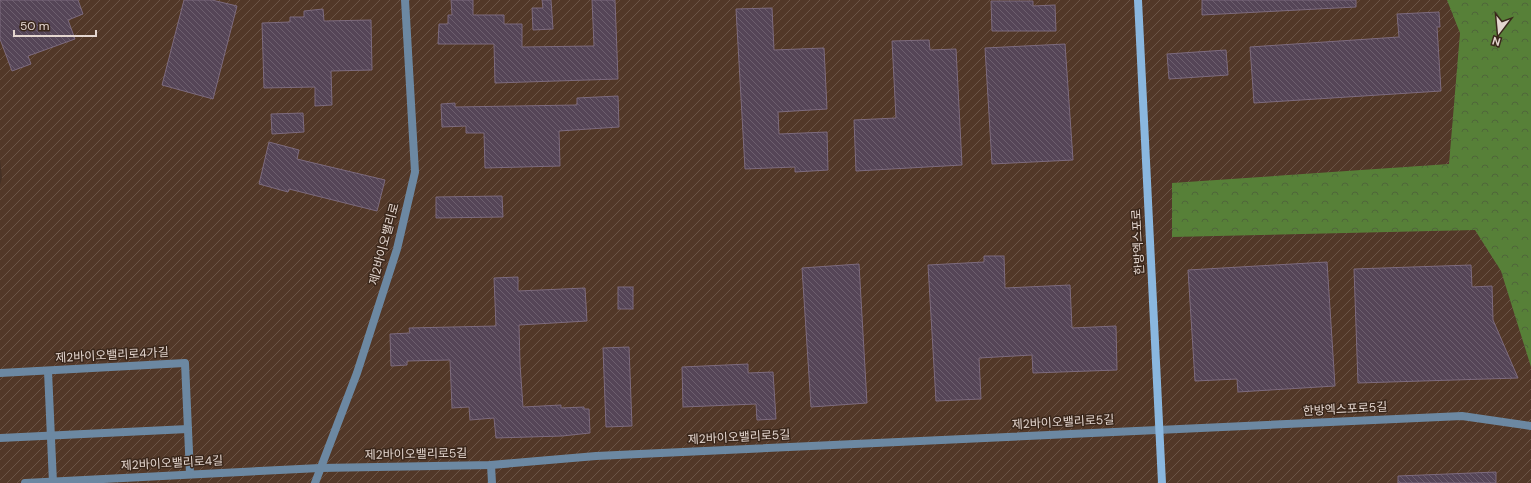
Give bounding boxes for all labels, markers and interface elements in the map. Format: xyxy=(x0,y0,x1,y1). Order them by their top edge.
scale bar xyxy=(14,12,96,38)
north arrow xyxy=(1479,12,1519,52)
text: 50 m xyxy=(20,18,49,34)
text: N xyxy=(1490,34,1502,49)
street label: 제2바이오밸리로 xyxy=(365,201,403,287)
street label: 한방엑스포로 xyxy=(1128,209,1148,275)
street label: 제2바이오밸리로4가길 xyxy=(55,344,169,366)
street label: 한방엑스포로5길 xyxy=(1302,399,1388,419)
street label: 제2바이오밸리로5길 xyxy=(1011,411,1115,433)
street label: 제2바이오밸리로5길 xyxy=(687,426,791,448)
street label: 제2바이오밸리로5길 xyxy=(365,445,467,463)
street label: 제2바이오밸리로4길 xyxy=(120,452,224,474)

